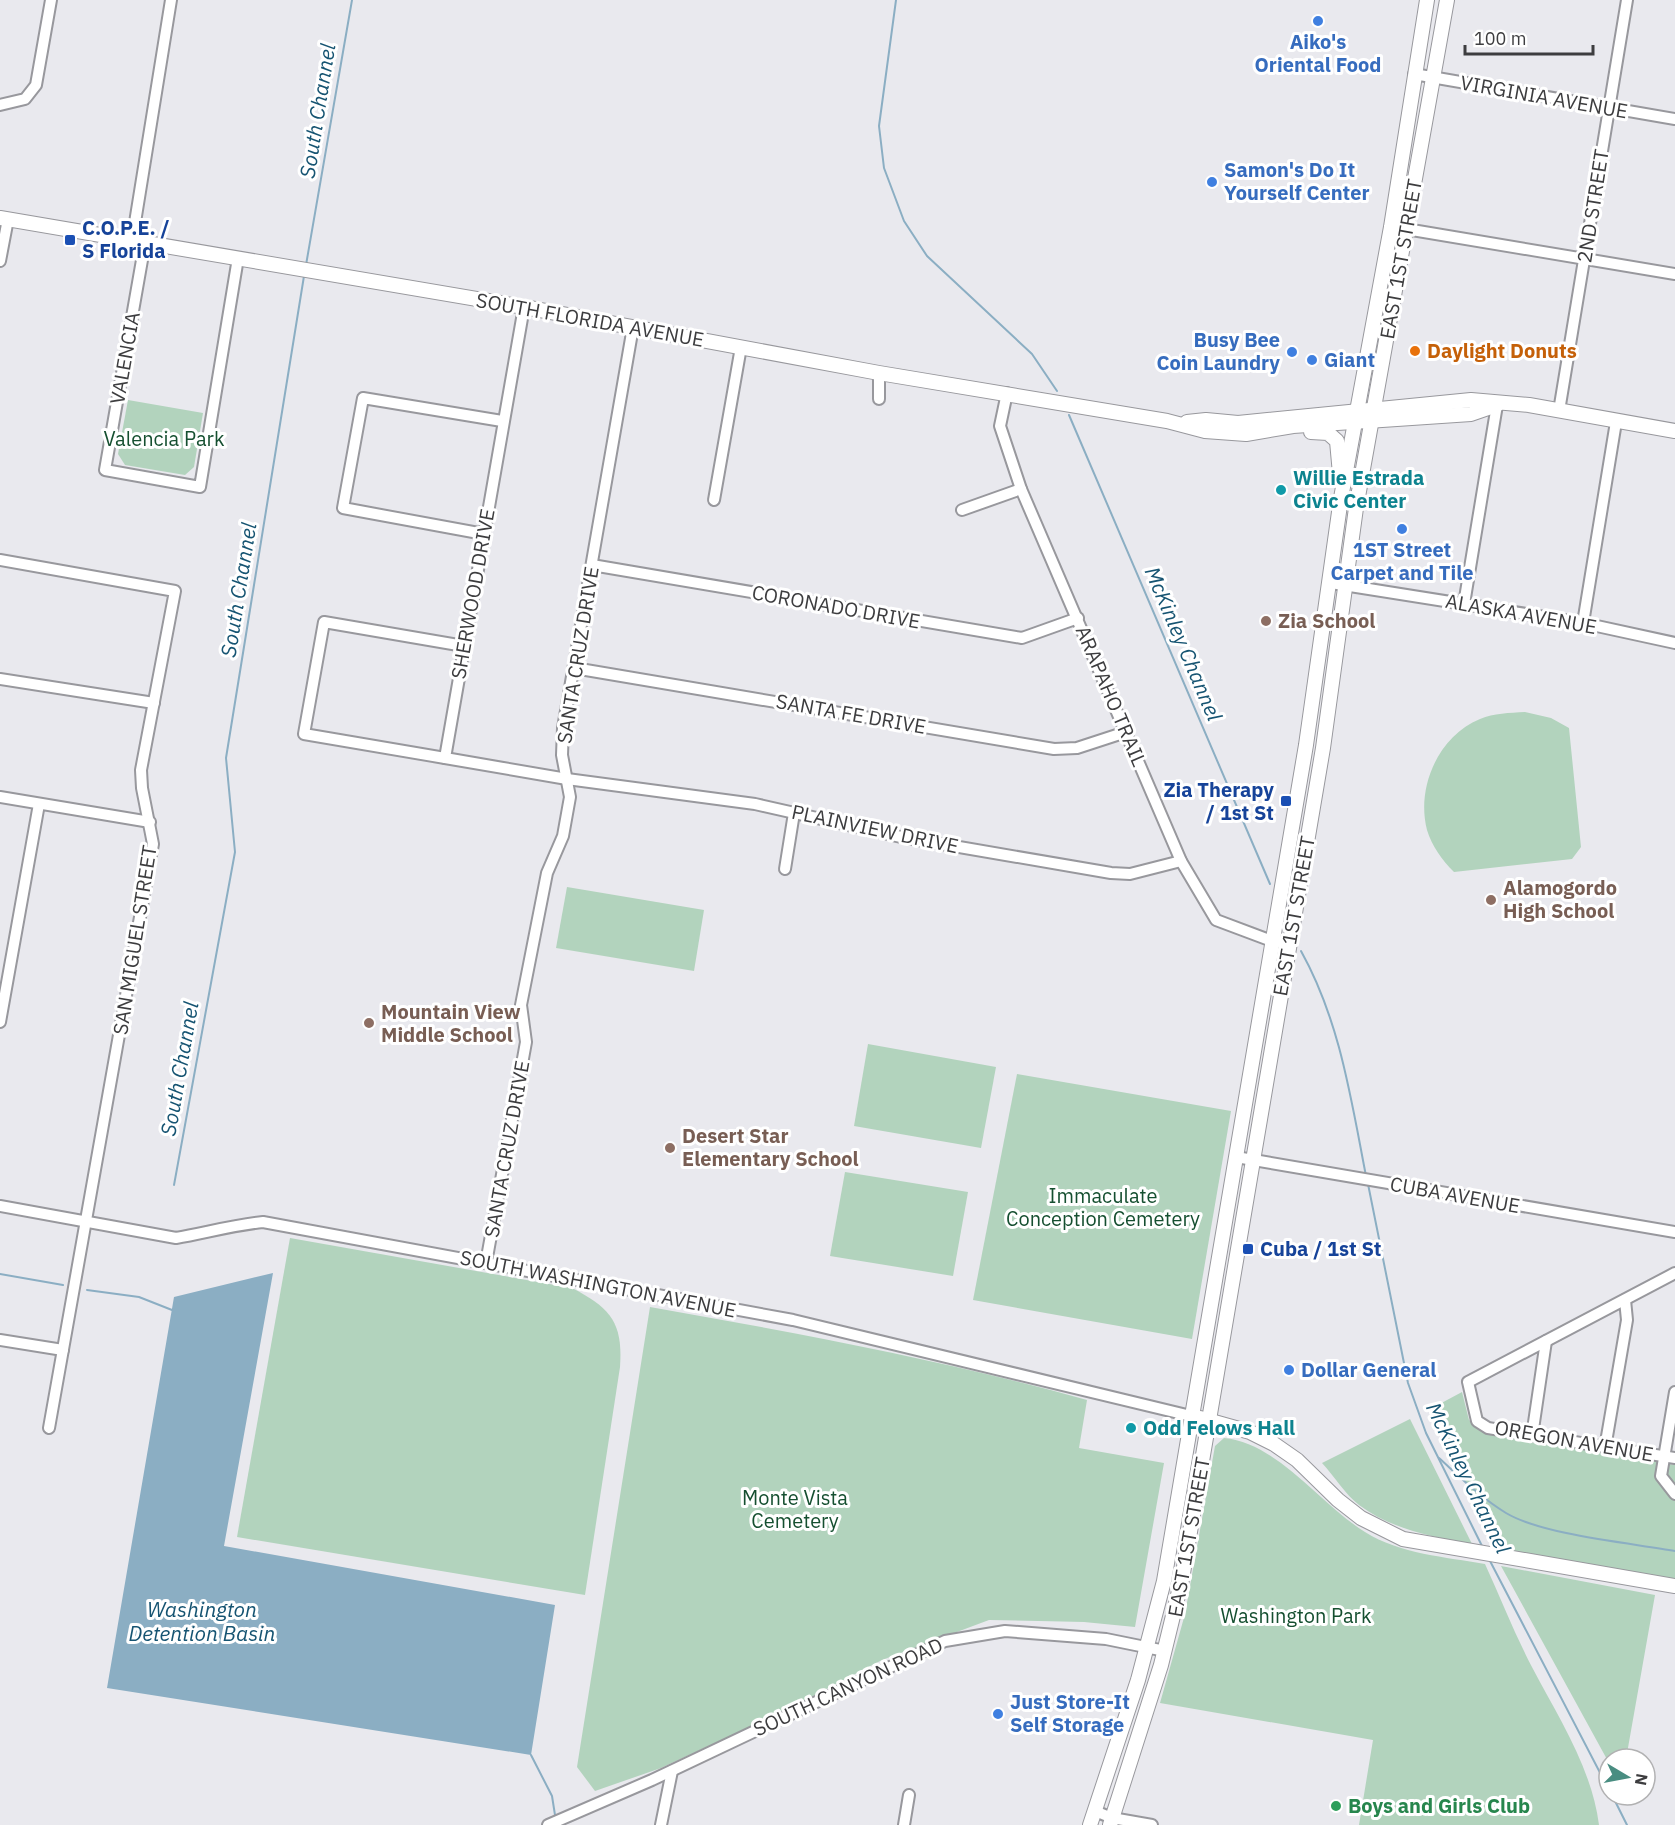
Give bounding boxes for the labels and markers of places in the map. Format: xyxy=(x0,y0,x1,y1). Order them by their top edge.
marker: Aiko's Oriental Food xyxy=(1311,14,1325,28)
place label: Aiko's Oriental Food xyxy=(1255,28,1381,78)
place label: Samon's Do It Yourself Center xyxy=(1224,156,1369,206)
marker: Samon's Do It Yourself Center xyxy=(1205,175,1219,189)
place label: C.O.P.E. / S Florida xyxy=(82,214,170,264)
marker: C.O.P.E. / S Florida xyxy=(63,233,77,247)
place label: Busy Bee Coin Laundry xyxy=(1156,326,1280,376)
place label: Daylight Donuts xyxy=(1427,337,1577,364)
marker: Daylight Donuts xyxy=(1408,344,1422,358)
marker: Busy Bee Coin Laundry xyxy=(1285,345,1299,359)
place label: Giant xyxy=(1324,346,1375,373)
marker: Giant xyxy=(1305,353,1319,367)
place label: Willie Estrada Civic Center xyxy=(1293,464,1424,514)
marker: Willie Estrada Civic Center xyxy=(1274,483,1288,497)
marker: 1ST Street Carpet and Tile xyxy=(1395,522,1409,536)
place label: 1ST Street Carpet and Tile xyxy=(1330,536,1474,586)
place label: Zia School xyxy=(1278,607,1375,634)
marker: Zia School xyxy=(1259,614,1273,628)
place label: Zia Therapy / 1st St xyxy=(1163,776,1274,826)
marker: Zia Therapy / 1st St xyxy=(1279,794,1293,808)
place label: Alamogordo High School xyxy=(1503,874,1617,924)
marker: Alamogordo High School xyxy=(1484,893,1498,907)
place label: Mountain View Middle School xyxy=(381,998,521,1048)
marker: Mountain View Middle School xyxy=(362,1016,376,1030)
place label: Desert Star Elementary School xyxy=(682,1122,859,1172)
marker: Desert Star Elementary School xyxy=(663,1141,677,1155)
place label: Cuba / 1st St xyxy=(1260,1235,1381,1262)
marker: Cuba / 1st St xyxy=(1241,1242,1255,1256)
place label: Dollar General xyxy=(1301,1356,1436,1383)
marker: Dollar General xyxy=(1282,1363,1296,1377)
place label: Odd Felows Hall xyxy=(1143,1414,1295,1441)
marker: Odd Felows Hall xyxy=(1124,1421,1138,1435)
place label: Just Store-It Self Storage xyxy=(1010,1688,1130,1738)
marker: Just Store-It Self Storage xyxy=(991,1707,1005,1721)
place label: Boys and Girls Club xyxy=(1348,1792,1530,1819)
marker: Boys and Girls Club xyxy=(1329,1799,1343,1813)

